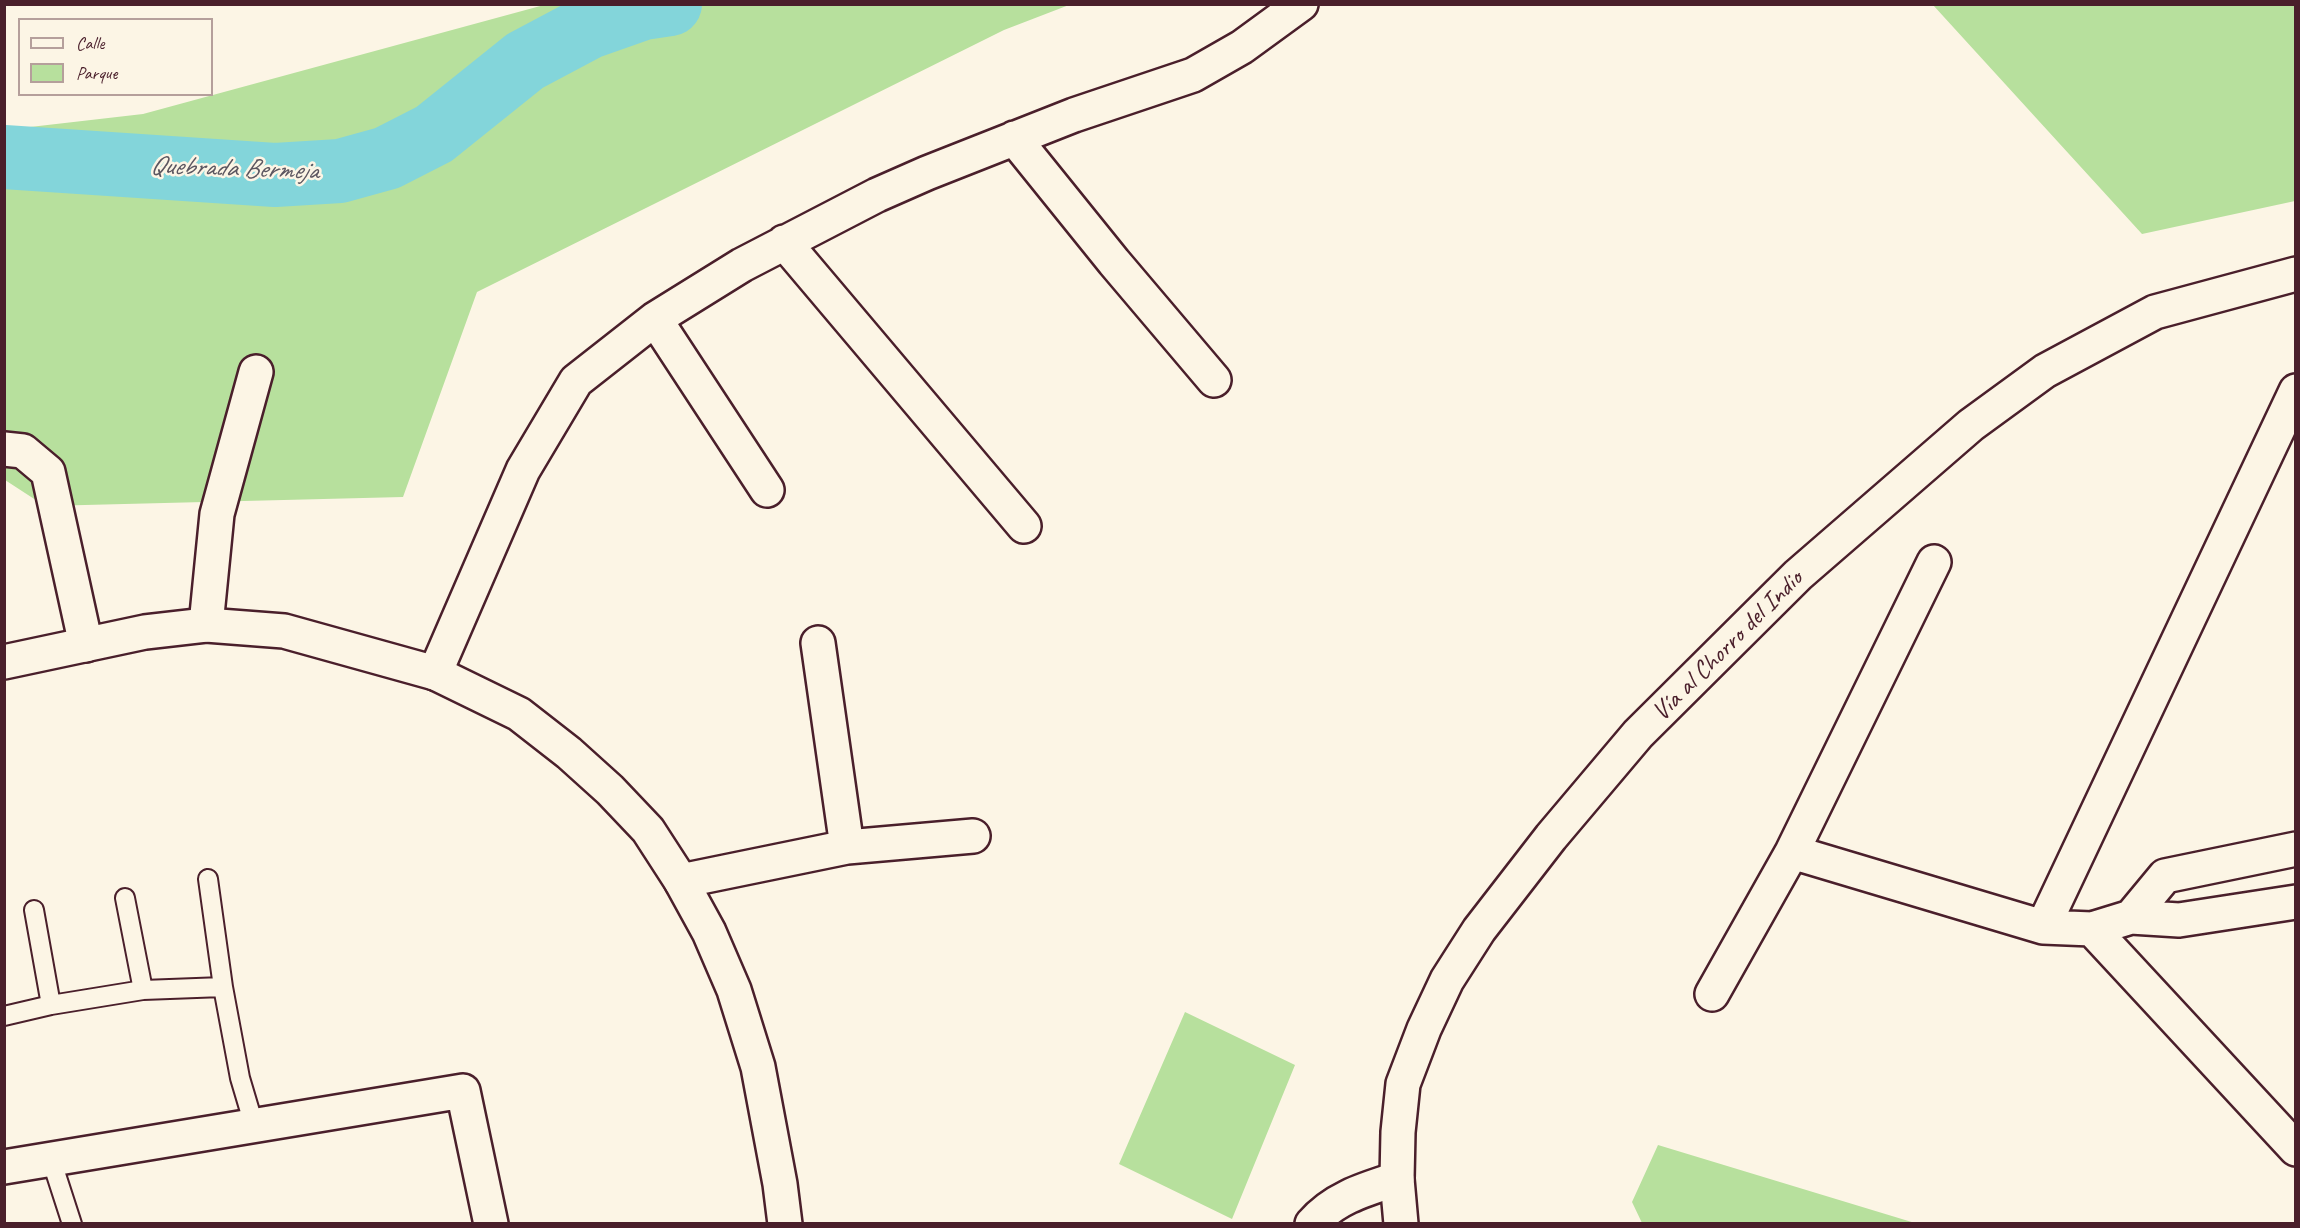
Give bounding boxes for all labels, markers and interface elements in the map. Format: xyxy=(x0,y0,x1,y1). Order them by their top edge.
legend xyxy=(18,18,213,96)
text: Calle xyxy=(76,32,104,54)
text: Parque xyxy=(76,62,117,84)
water label: Quebrada Bermeja xyxy=(149,150,319,188)
street label: Vía al Chorro del Indio xyxy=(1646,564,1810,728)

